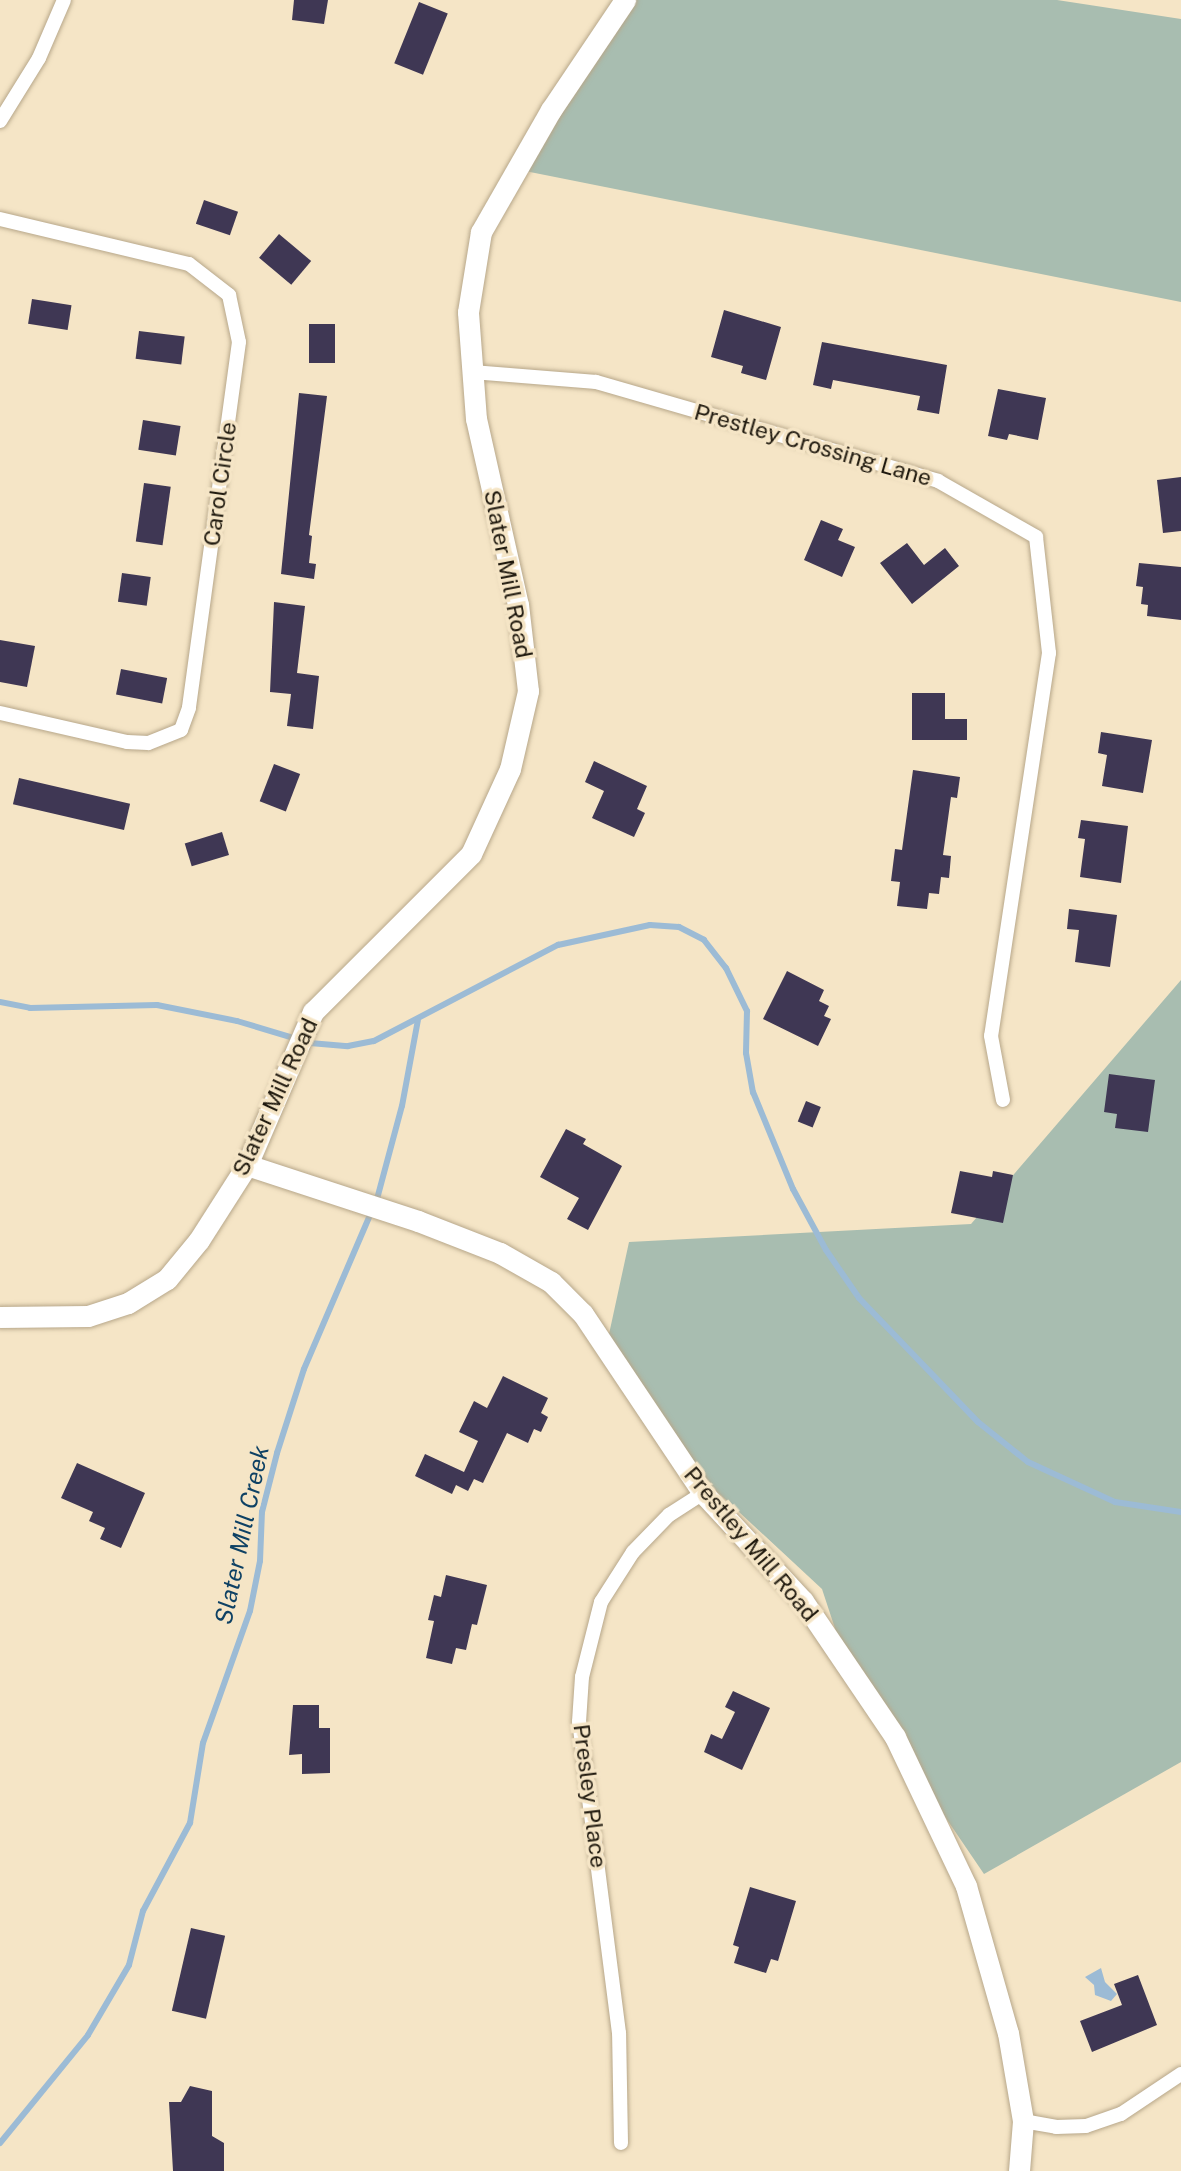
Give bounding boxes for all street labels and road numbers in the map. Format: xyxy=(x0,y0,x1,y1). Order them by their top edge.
street label: Prestley Crossing Lane xyxy=(691,398,935,492)
street label: Carol Circle xyxy=(198,420,242,548)
street label: Slater Mill Road xyxy=(478,488,538,660)
street label: Slater Mill Road xyxy=(226,1014,324,1180)
street label: Prestley Mill Road xyxy=(678,1461,824,1627)
street label: Presley Place xyxy=(567,1722,613,1870)

